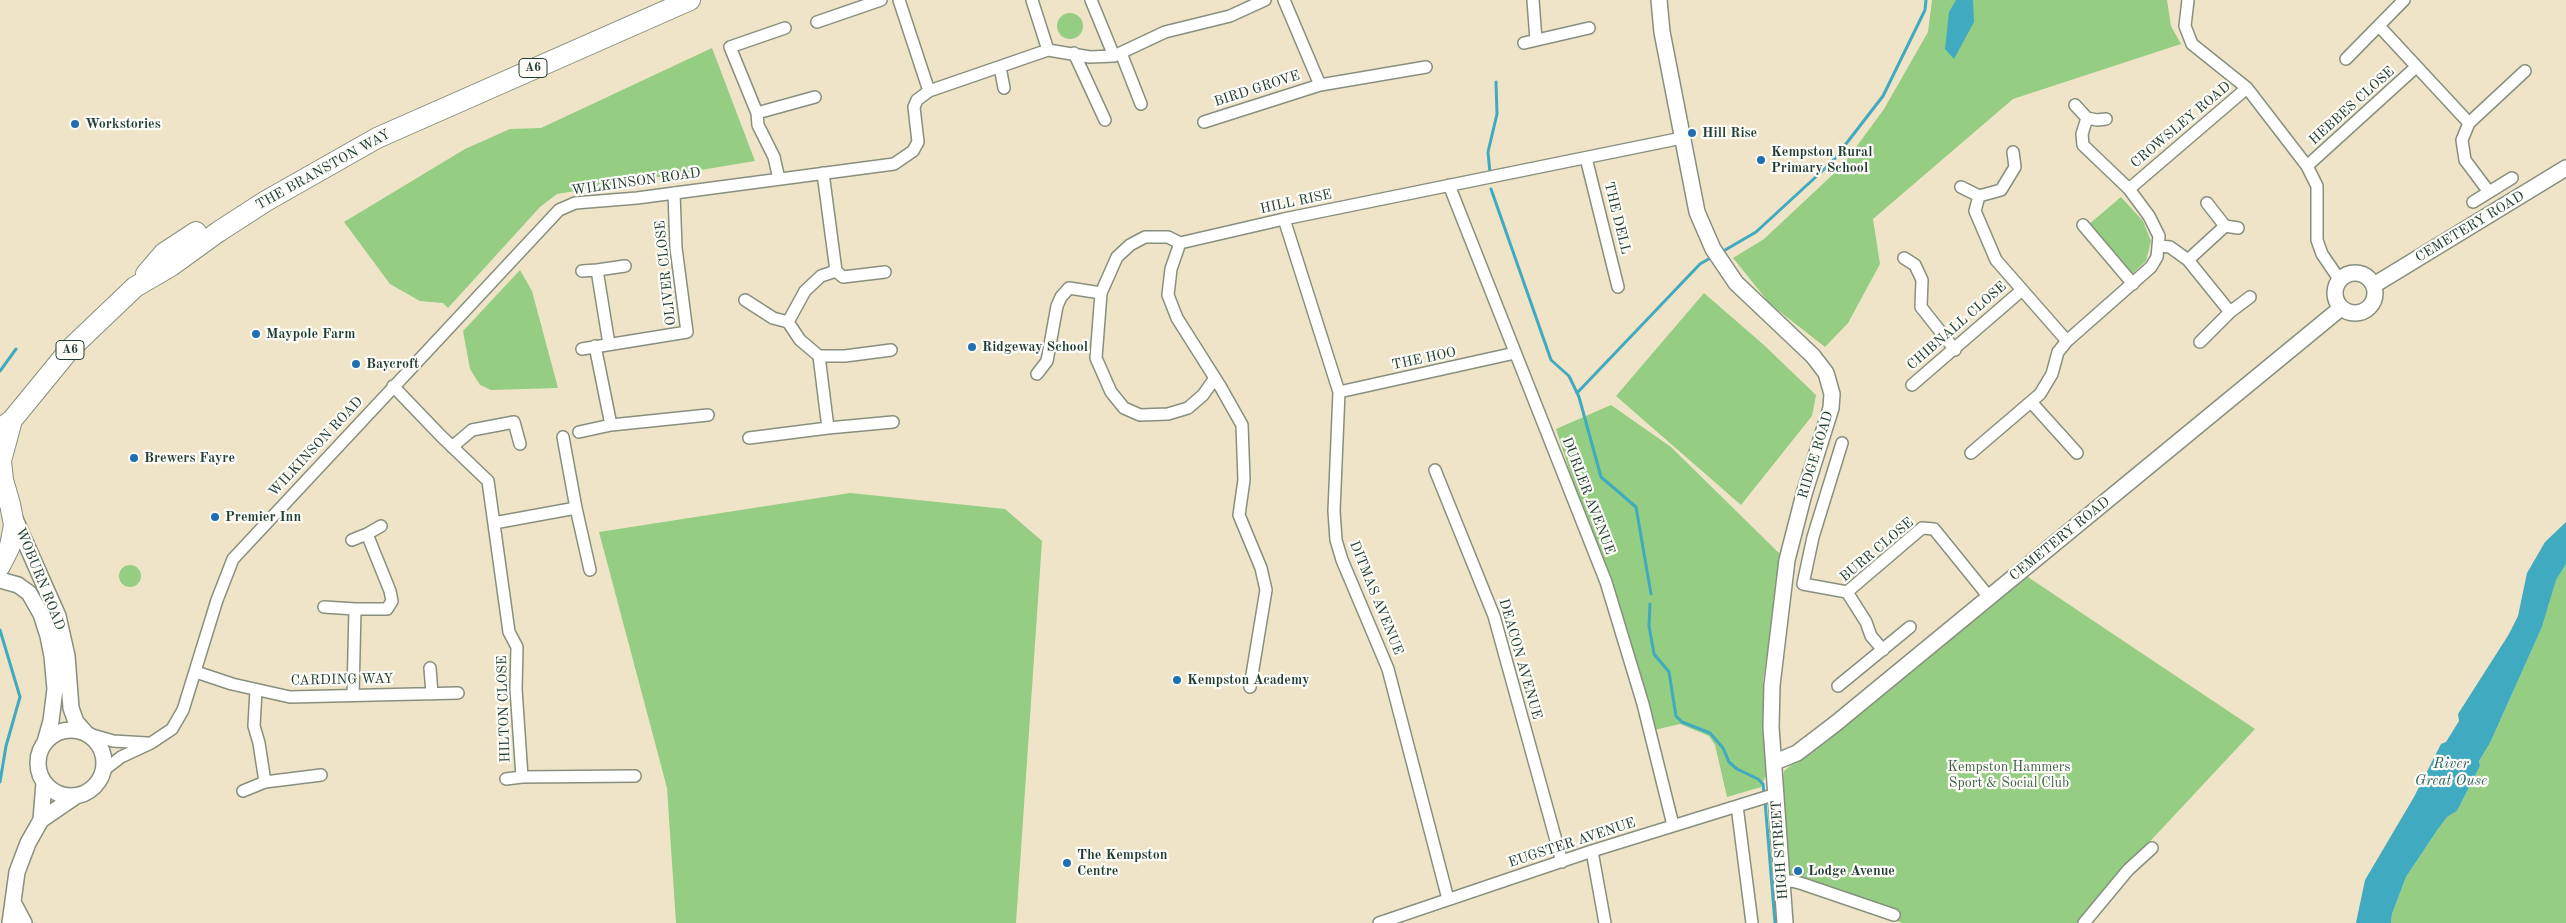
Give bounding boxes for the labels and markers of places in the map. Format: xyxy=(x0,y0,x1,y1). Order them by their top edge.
place label: Workstories xyxy=(85,116,161,132)
marker: Workstories xyxy=(69,118,81,130)
place label: Hill Rise xyxy=(1702,125,1757,141)
marker: Hill Rise xyxy=(1686,127,1698,139)
place label: Kempston Rural Primary School xyxy=(1771,144,1872,176)
marker: Kempston Rural Primary School xyxy=(1755,154,1767,166)
place label: Maypole Farm xyxy=(266,326,355,342)
marker: Maypole Farm xyxy=(250,328,262,340)
place label: Ridgeway School xyxy=(982,339,1088,355)
marker: Ridgeway School xyxy=(966,341,978,353)
place label: Baycroft xyxy=(366,356,419,372)
marker: Baycroft xyxy=(350,358,362,370)
place label: Brewers Fayre xyxy=(144,450,235,466)
marker: Brewers Fayre xyxy=(128,452,140,464)
place label: Premier Inn xyxy=(225,509,301,525)
marker: Premier Inn xyxy=(209,511,221,523)
place label: Kempston Academy xyxy=(1187,672,1309,688)
marker: Kempston Academy xyxy=(1171,674,1183,686)
place label: The Kempston Centre xyxy=(1077,847,1168,880)
marker: The Kempston Centre xyxy=(1061,857,1073,869)
place label: Lodge Avenue xyxy=(1808,863,1895,879)
marker: Lodge Avenue xyxy=(1792,865,1804,877)

